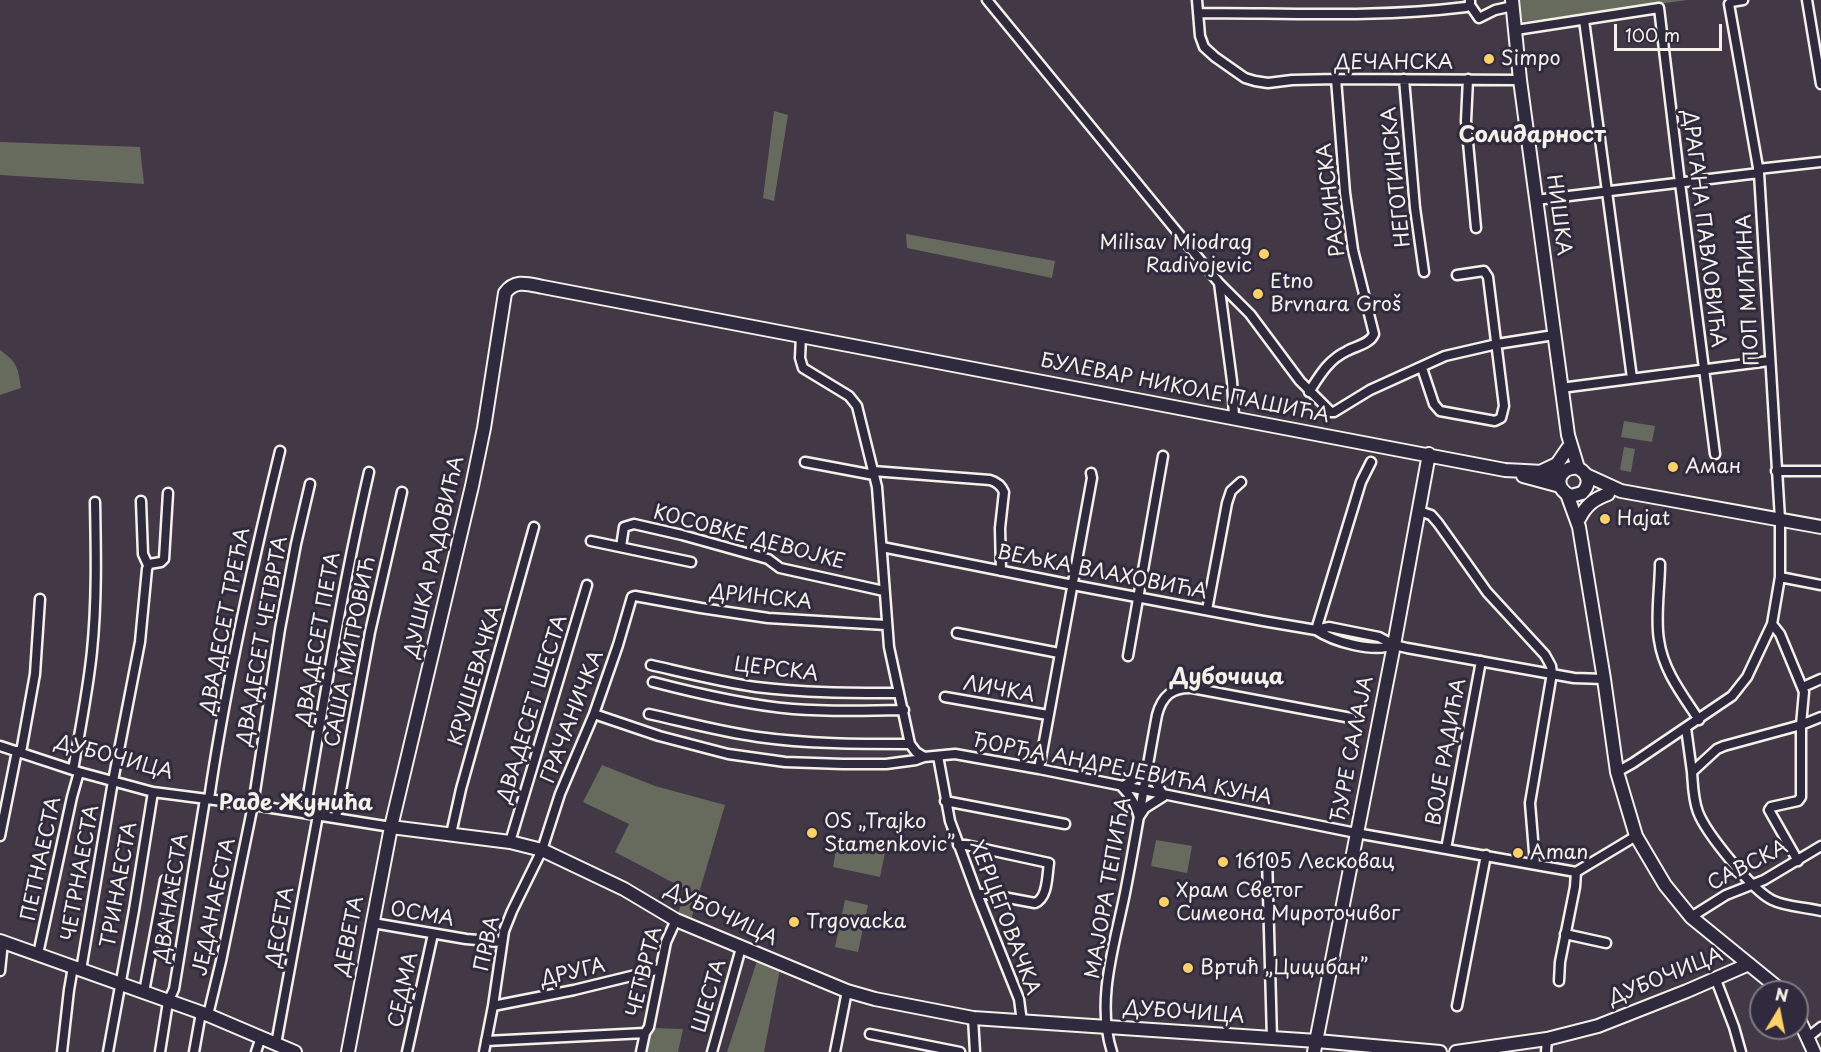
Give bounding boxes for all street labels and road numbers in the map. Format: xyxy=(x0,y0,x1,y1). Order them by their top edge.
street label: ДЕЧАНСКА xyxy=(1335,51,1453,75)
street label: НЕГОТИНСКА xyxy=(1378,106,1416,248)
street label: ДРАГАНА ПАВЛОВИЋА xyxy=(1677,109,1729,349)
street label: РАСИНСКА xyxy=(1313,142,1351,258)
street label: НИШКА xyxy=(1540,173,1576,257)
street label: ПОП МИЋИНА xyxy=(1733,213,1765,367)
street label: БУЛЕВАР НИКОЛЕ ПАШИЋА xyxy=(1039,349,1331,429)
street label: ДУШКА РАДОВИЋА xyxy=(400,454,470,660)
street label: КОСОВКЕ ДЕВОЈКЕ xyxy=(651,501,847,575)
street label: ДВАДЕСЕТ ТРЕЋА xyxy=(196,526,256,716)
street label: ДВАДЕСЕТ ЧЕТВРТА xyxy=(233,534,293,748)
street label: ВЕЉКА ВЛАХОВИЋА xyxy=(995,541,1209,605)
street label: ДВАДЕСЕТ ПЕТА xyxy=(292,550,346,728)
street label: САША МИТРОВИЋ xyxy=(321,555,381,749)
street label: ДРИНСКА xyxy=(709,581,813,615)
street label: КРУШЕВАЧКА xyxy=(445,603,507,749)
street label: ДВАДЕСЕТ ШЕСТА xyxy=(493,612,573,806)
street label: ГРАЧАНИЧКА xyxy=(537,647,609,787)
street label: ЦЕРСКА xyxy=(732,653,820,687)
street label: ЛИЧКА xyxy=(961,672,1037,708)
street label: ЂУРЕ САЛАЈА xyxy=(1327,674,1379,824)
street label: ВОЈЕ РАДИЋА xyxy=(1422,677,1472,827)
street label: ЂОРЂА АНДРЕЈЕВИЋА КУНА xyxy=(970,729,1274,811)
street label: ДУБОЧИЦА xyxy=(52,731,176,785)
street label: ПЕТНАЕСТА xyxy=(17,795,67,923)
street label: МАЈОРА ТЕПИЋА xyxy=(1081,795,1137,981)
street label: ЧЕТРНАЕСТА xyxy=(57,803,105,943)
street label: ТРИНАЕСТА xyxy=(97,820,143,950)
street label: ДВАНАЕСТА xyxy=(150,832,194,964)
street label: ЈЕДАНАЕСТА xyxy=(189,836,241,978)
street label: САВСКА xyxy=(1704,836,1792,896)
street label: ХЕРЦЕГОВАЧКА xyxy=(964,837,1044,999)
street label: ДУБОЧИЦА xyxy=(661,879,781,951)
street label: ДЕСЕТА xyxy=(262,885,300,969)
street label: ДЕВЕТА xyxy=(331,894,369,978)
street label: ОСМА xyxy=(388,898,456,932)
street label: ПРВА xyxy=(470,914,506,974)
street label: ЧЕТВРТА xyxy=(622,924,668,1020)
street label: ДУБОЧИЦА xyxy=(1605,943,1727,1011)
street label: СЕДМА xyxy=(384,950,424,1030)
street label: ДРУГА xyxy=(538,954,608,992)
street label: ШЕСТА xyxy=(688,957,732,1035)
street label: ДУБОЧИЦА xyxy=(1123,997,1245,1029)

